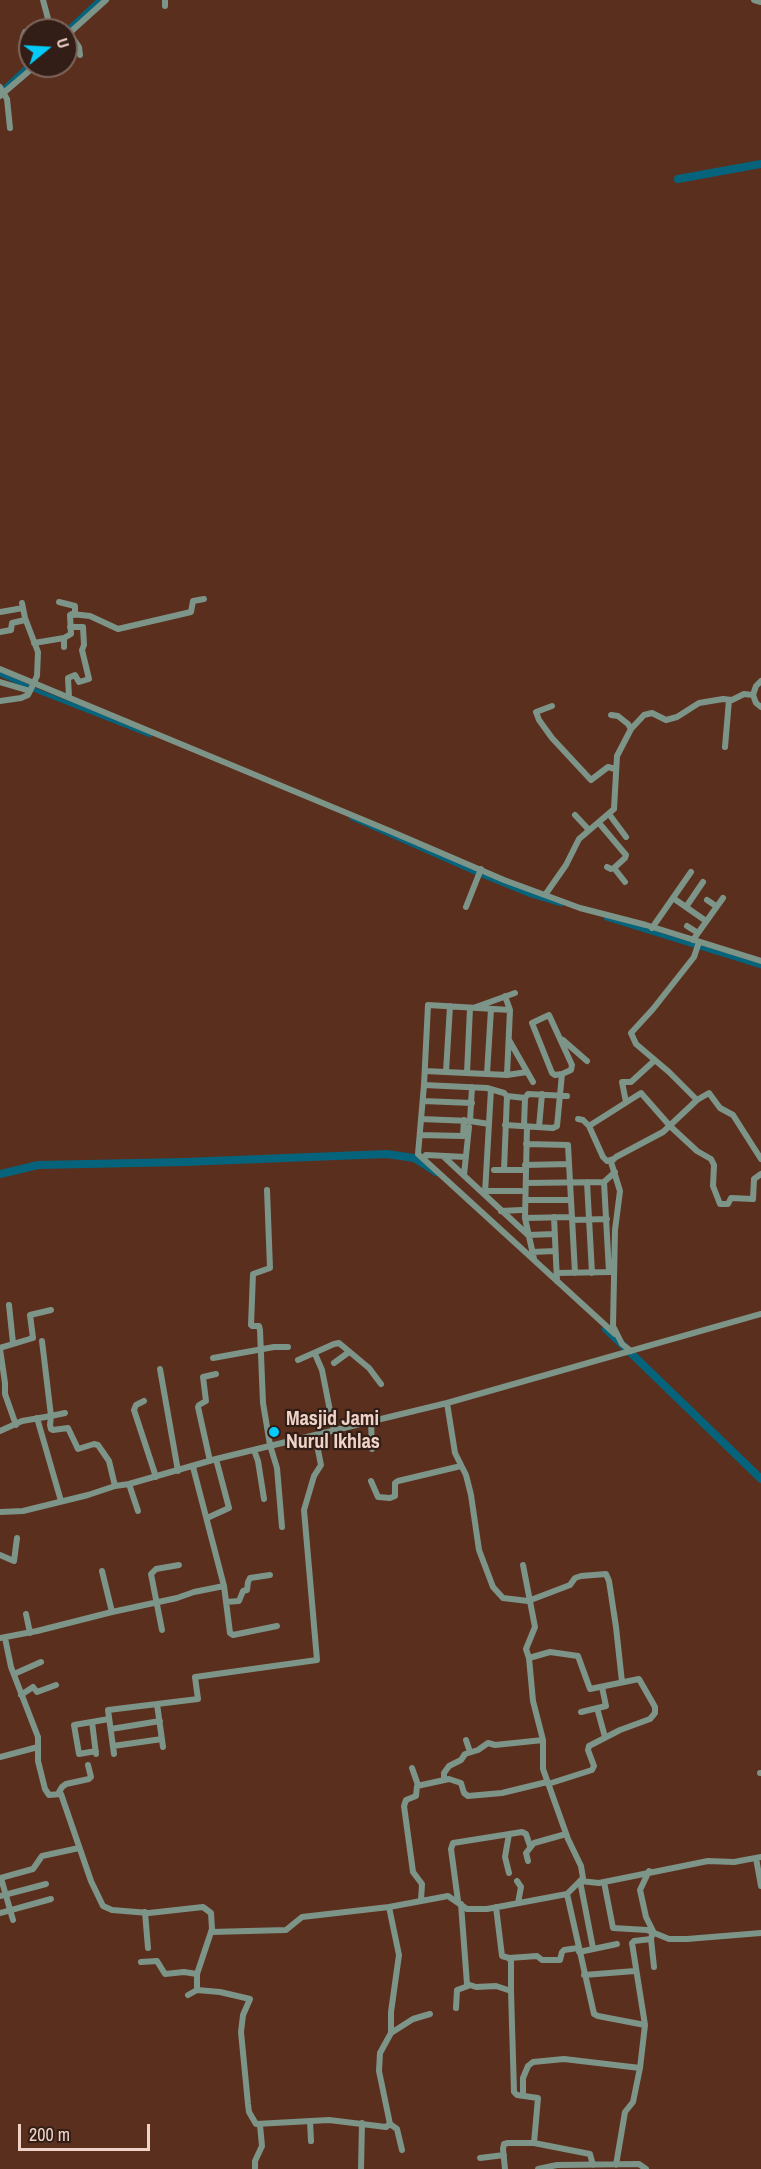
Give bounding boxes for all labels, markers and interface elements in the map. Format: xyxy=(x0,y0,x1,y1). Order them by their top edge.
north arrow xyxy=(18,18,78,78)
text: U xyxy=(51,35,75,51)
place label: Masjid Jami Nurul Ikhlas xyxy=(286,1408,380,1455)
marker: Masjid Jami Nurul Ikhlas xyxy=(267,1425,281,1439)
scale bar xyxy=(21,2112,153,2150)
text: 200 m xyxy=(29,2122,70,2147)

